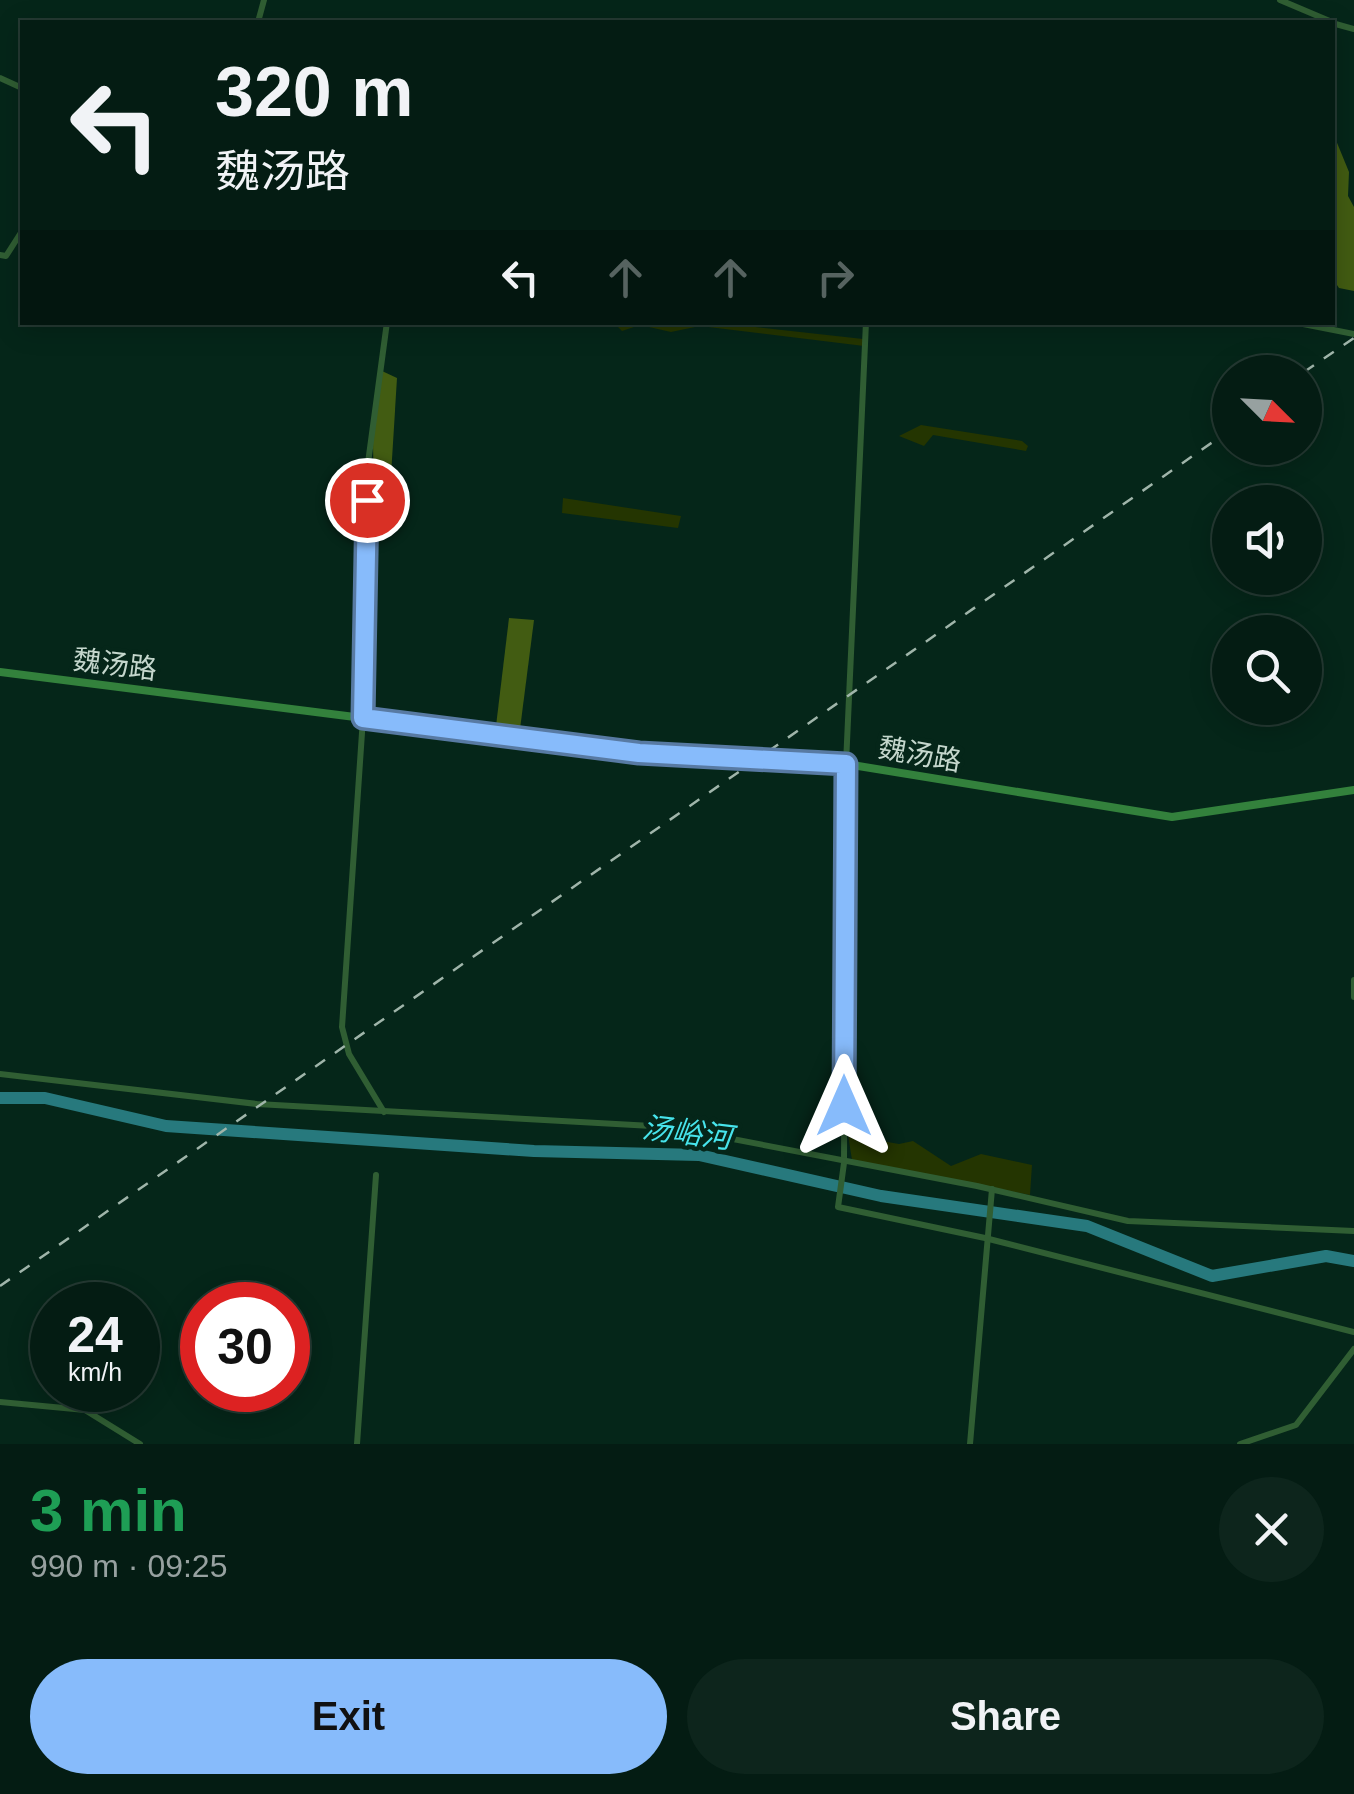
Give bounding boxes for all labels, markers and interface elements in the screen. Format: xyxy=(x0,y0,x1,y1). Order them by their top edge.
text: 320 m xyxy=(215,53,413,131)
icon: left xyxy=(50,60,180,190)
text: 魏汤路 xyxy=(215,146,350,197)
icon: left xyxy=(493,250,548,305)
icon: ahead xyxy=(598,250,653,305)
icon: ahead xyxy=(703,250,758,305)
icon: right xyxy=(808,250,863,305)
north arrow xyxy=(1212,355,1322,465)
map controls xyxy=(1212,355,1322,725)
pin xyxy=(325,458,410,543)
icon: arrive xyxy=(340,473,395,528)
button: sound xyxy=(1212,485,1322,595)
button: search xyxy=(1212,615,1322,725)
street label: 魏汤路 xyxy=(71,644,159,685)
street label: 魏汤路 xyxy=(876,732,964,777)
position arrow xyxy=(792,1054,896,1158)
water label: 汤峪河 xyxy=(640,1111,739,1155)
speed limit sign: 30 xyxy=(180,1282,310,1412)
text: 24 xyxy=(67,1307,123,1363)
text: km/h xyxy=(68,1358,122,1386)
text: 3 min xyxy=(30,1477,187,1544)
button: close xyxy=(1219,1477,1324,1582)
text: 990 m · 09:25 xyxy=(30,1548,227,1584)
button: Exit xyxy=(30,1659,667,1774)
button: Share xyxy=(687,1659,1324,1774)

